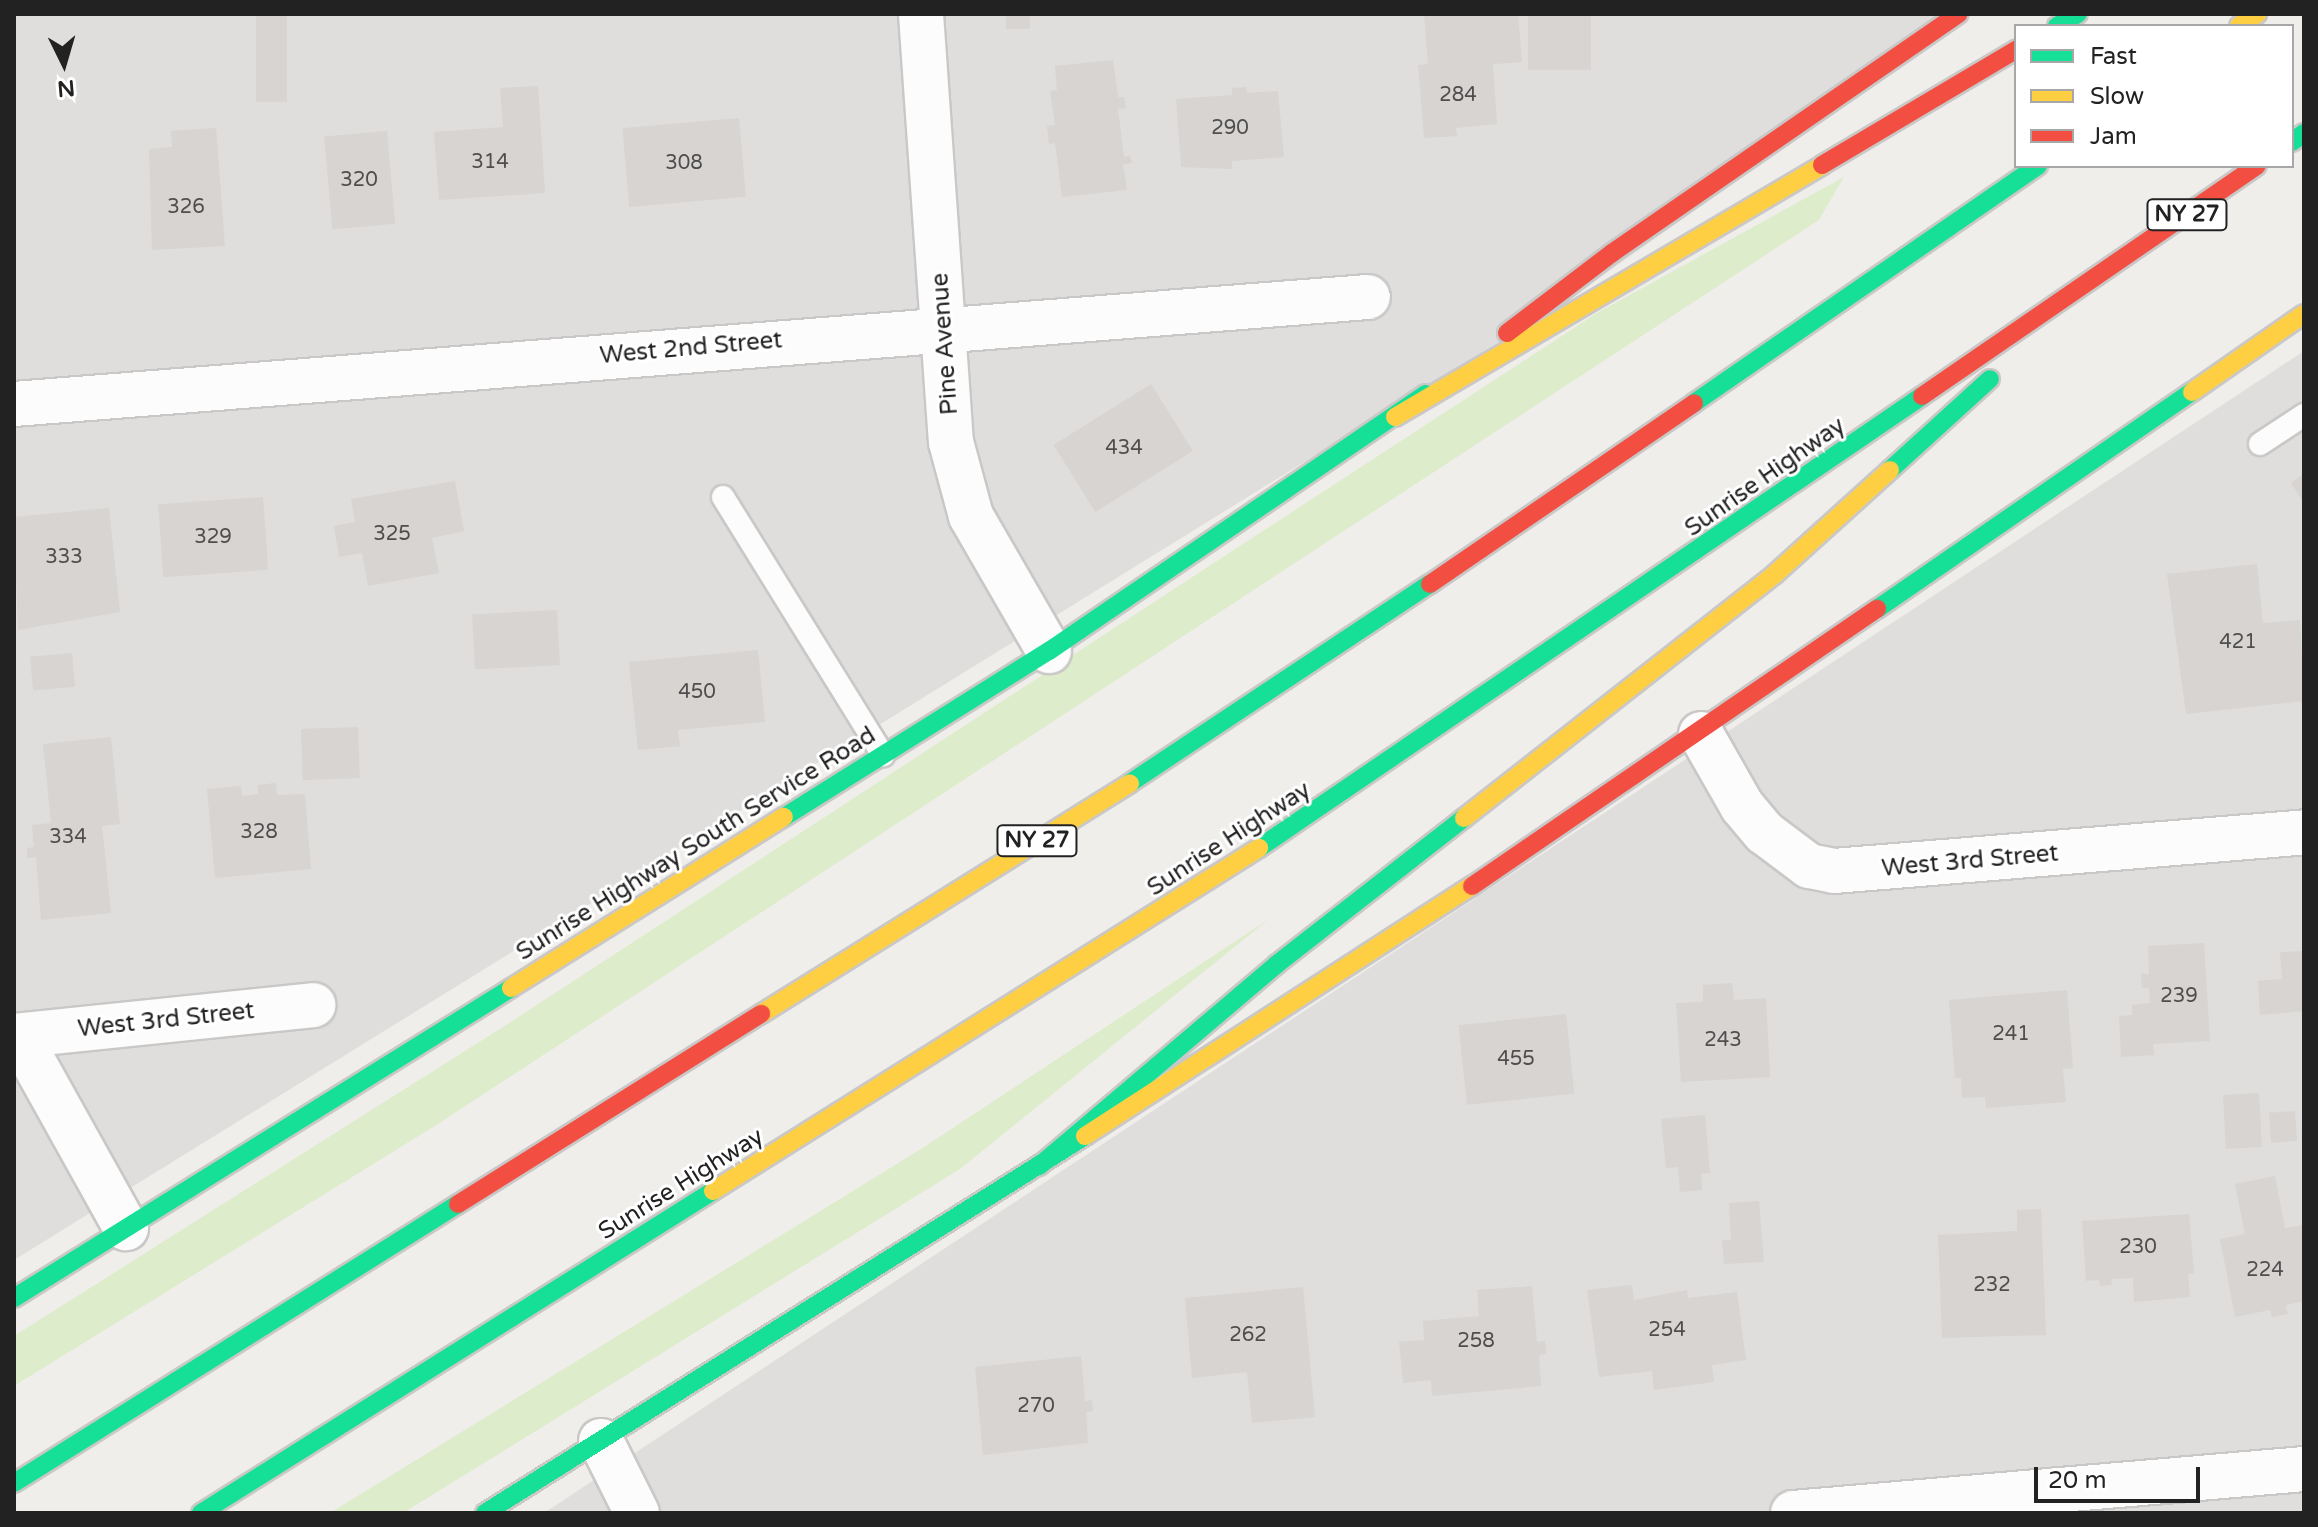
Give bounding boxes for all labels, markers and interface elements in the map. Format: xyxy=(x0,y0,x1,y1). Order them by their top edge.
north arrow xyxy=(24,24,104,104)
legend xyxy=(2014,24,2294,168)
text: Fast xyxy=(2090,42,2137,71)
text: N xyxy=(56,74,76,102)
text: Slow xyxy=(2090,82,2144,111)
house number: 284 xyxy=(1439,83,1477,107)
house number: 290 xyxy=(1211,116,1249,140)
text: Jam xyxy=(2090,122,2137,151)
house number: 314 xyxy=(471,150,509,174)
house number: 308 xyxy=(665,151,703,175)
house number: 320 xyxy=(340,168,378,192)
house number: 326 xyxy=(167,195,205,219)
road number: NY 27 xyxy=(2145,197,2229,233)
street label: Pine Avenue xyxy=(926,272,964,416)
street label: West 2nd Street xyxy=(598,326,784,370)
street label: Sunrise Highway xyxy=(1679,411,1851,543)
house number: 434 xyxy=(1105,436,1143,460)
house number: 325 xyxy=(373,522,411,546)
house number: 329 xyxy=(194,525,232,549)
house number: 333 xyxy=(45,545,83,569)
house number: 421 xyxy=(2219,630,2257,654)
house number: 450 xyxy=(678,680,716,704)
street label: Sunrise Highway South Service Road xyxy=(511,721,881,967)
street label: Sunrise Highway xyxy=(1142,776,1316,902)
house number: 328 xyxy=(240,820,278,844)
road number: NY 27 xyxy=(995,823,1079,859)
house number: 334 xyxy=(49,825,87,849)
street label: West 3rd Street xyxy=(1880,839,2060,883)
house number: 239 xyxy=(2160,984,2198,1008)
street label: West 3rd Street xyxy=(76,996,256,1044)
house number: 241 xyxy=(1992,1022,2030,1046)
house number: 243 xyxy=(1704,1028,1742,1052)
house number: 455 xyxy=(1497,1047,1535,1071)
street label: Sunrise Highway xyxy=(593,1122,769,1246)
house number: 230 xyxy=(2119,1235,2157,1259)
house number: 224 xyxy=(2246,1258,2284,1282)
house number: 232 xyxy=(1973,1273,2011,1297)
house number: 254 xyxy=(1648,1318,1686,1342)
house number: 262 xyxy=(1229,1323,1267,1347)
house number: 258 xyxy=(1457,1329,1495,1353)
house number: 270 xyxy=(1017,1394,1055,1418)
scale bar xyxy=(2038,1451,2204,1501)
text: 20 m xyxy=(2048,1466,2106,1495)

